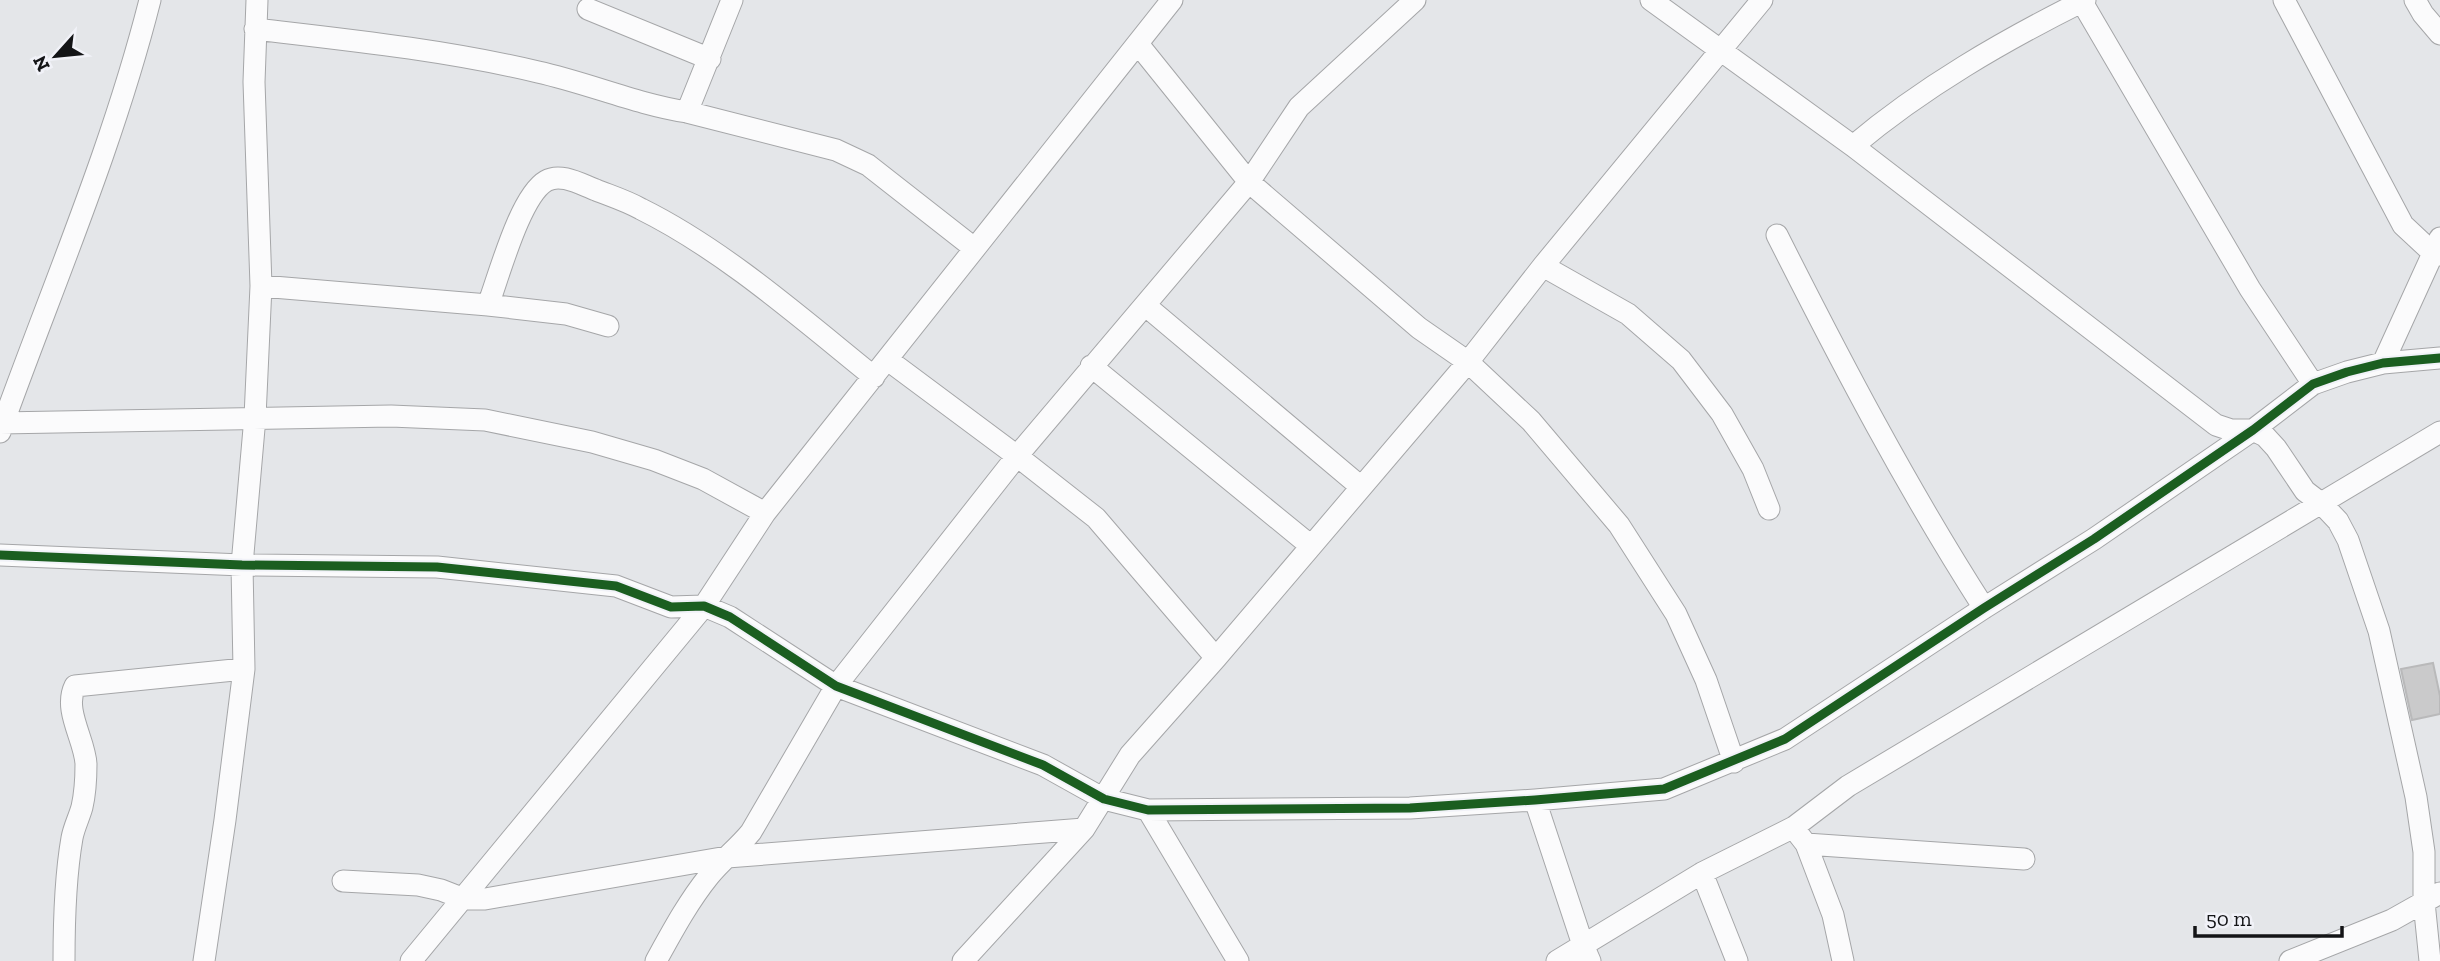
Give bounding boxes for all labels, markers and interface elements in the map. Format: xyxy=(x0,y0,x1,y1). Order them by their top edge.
north arrow xyxy=(21,21,91,91)
text: N xyxy=(28,52,55,75)
scale bar xyxy=(2195,894,2342,938)
text: 50 m xyxy=(2206,906,2252,931)

